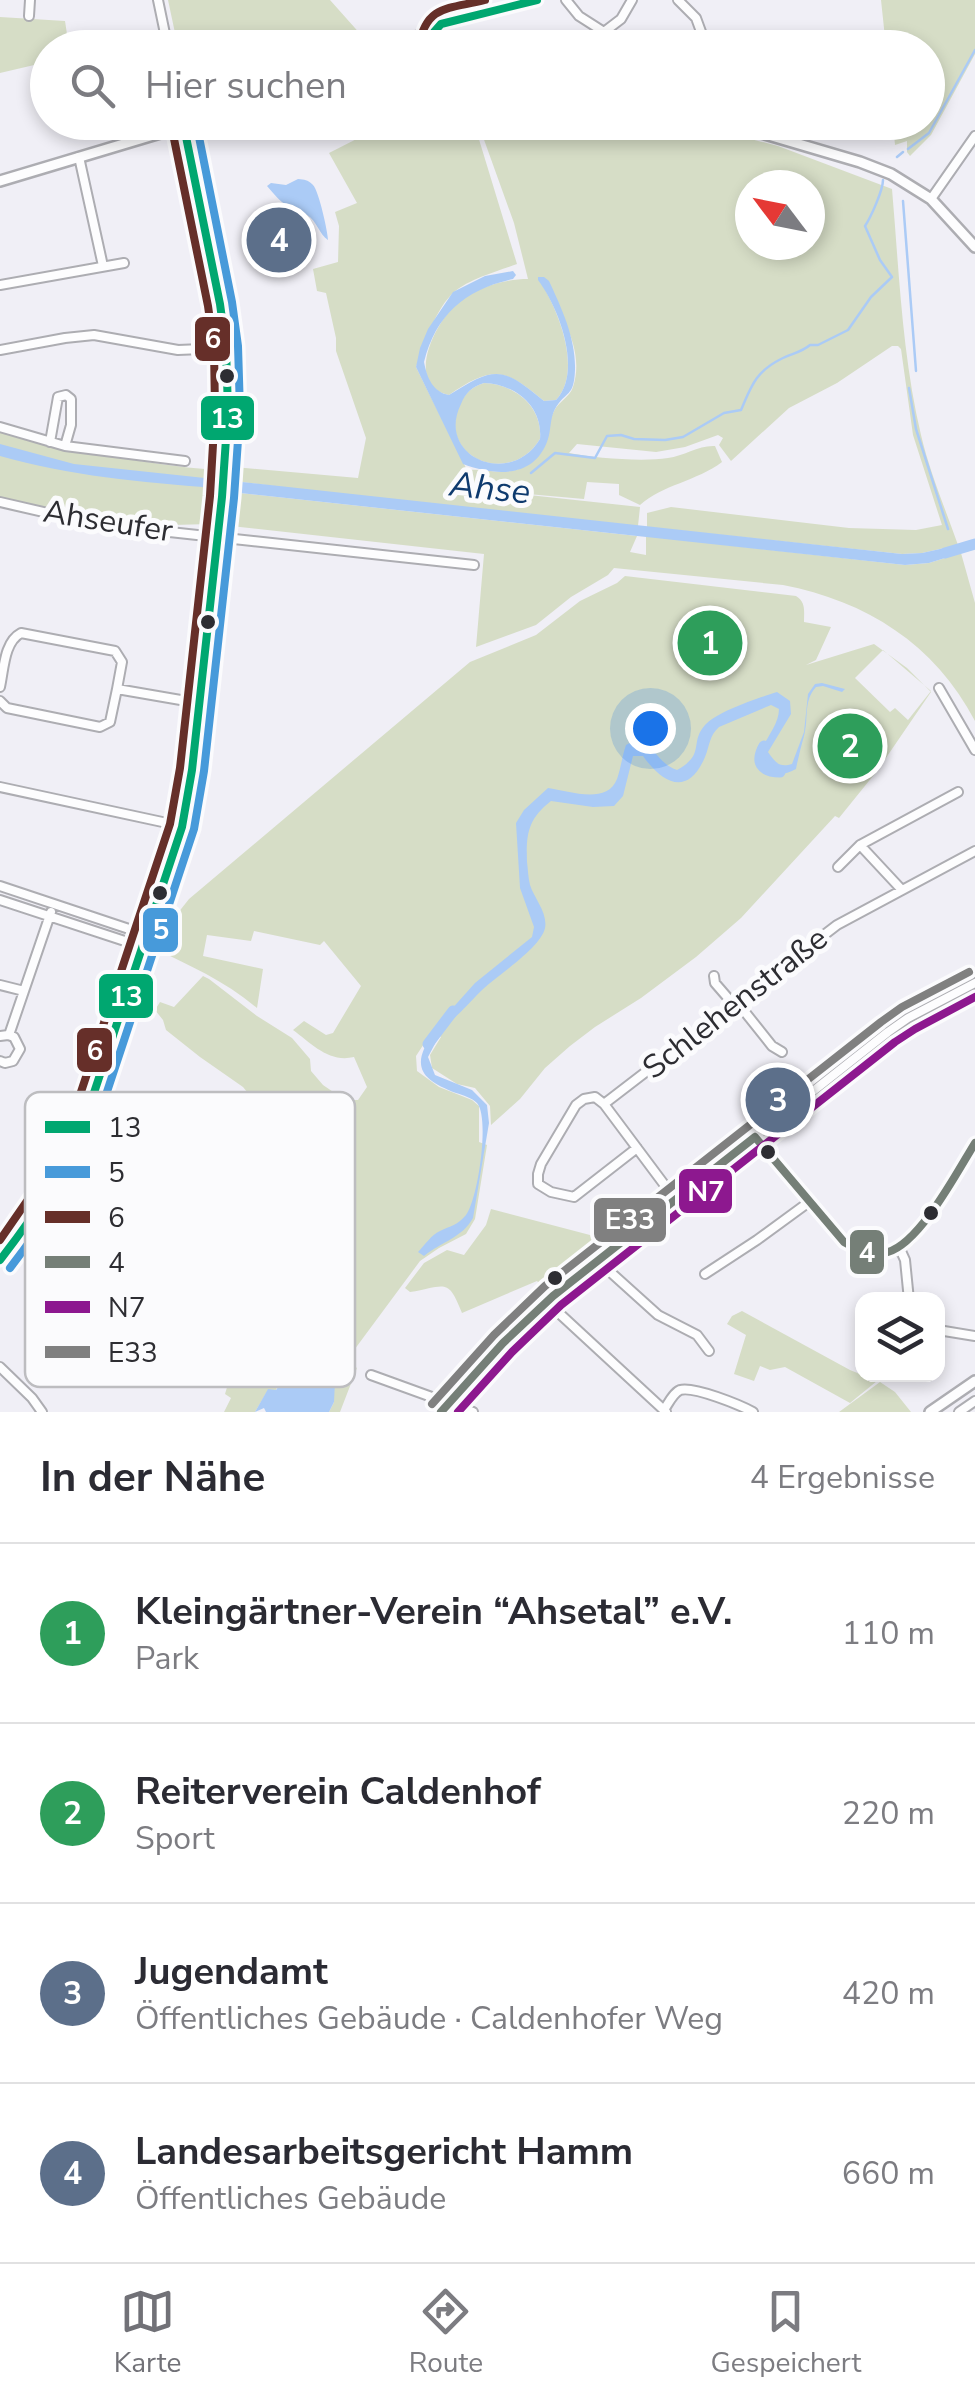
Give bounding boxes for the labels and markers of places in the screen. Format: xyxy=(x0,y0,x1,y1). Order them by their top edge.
pin: 4 xyxy=(246,202,312,278)
unlabelled marker xyxy=(217,366,237,386)
pin: 1 xyxy=(678,606,742,680)
unlabelled marker xyxy=(198,612,218,632)
pin: 2 xyxy=(818,708,882,784)
unlabelled marker xyxy=(150,883,170,903)
pin: 3 xyxy=(746,1062,810,1138)
unlabelled marker xyxy=(758,1142,778,1162)
unlabelled marker xyxy=(921,1203,941,1223)
unlabelled marker xyxy=(545,1268,565,1288)

